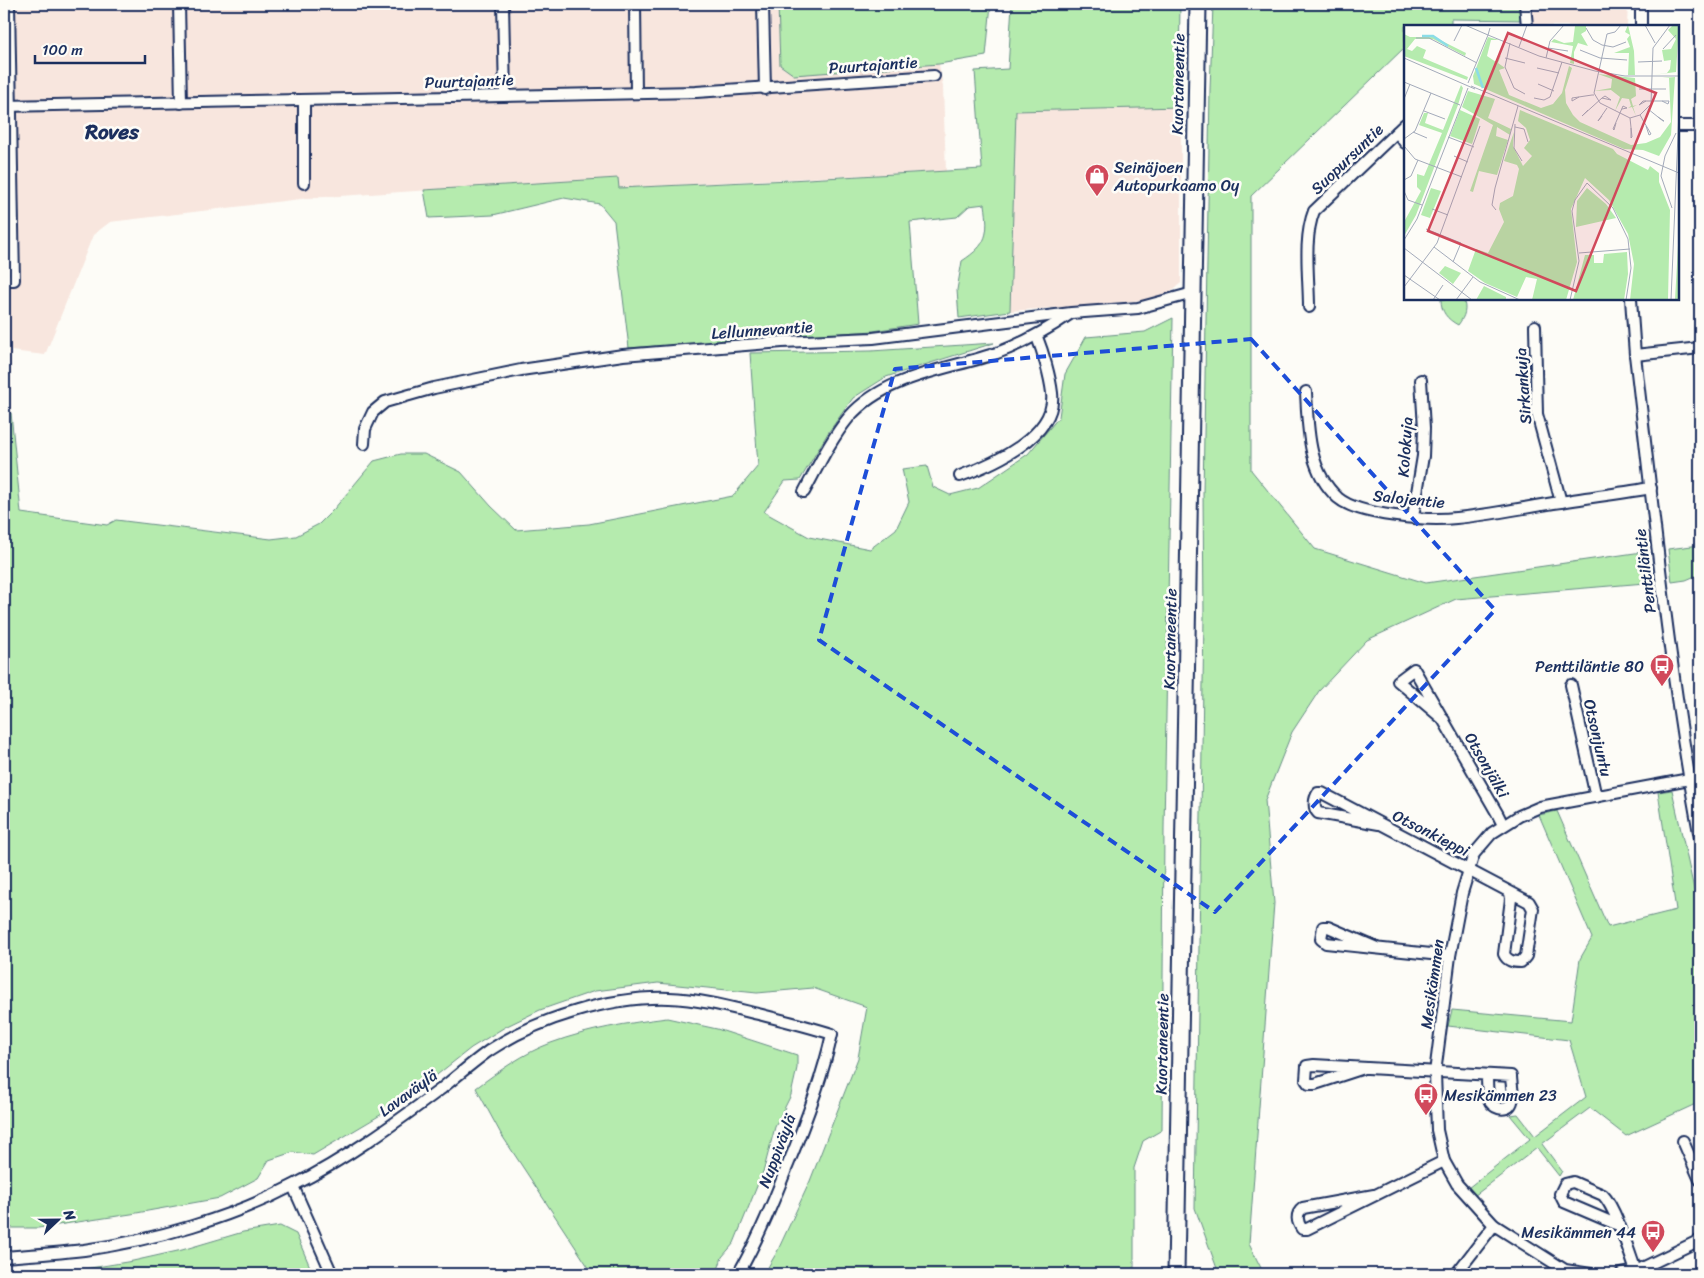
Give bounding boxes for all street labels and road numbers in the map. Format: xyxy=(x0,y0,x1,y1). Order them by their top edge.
street label: Kuortaneentie xyxy=(1163,33,1193,135)
street label: Puurtajantie xyxy=(828,47,919,83)
street label: Puurtajantie xyxy=(424,65,514,97)
street label: Suopursuntie xyxy=(1303,116,1391,202)
street label: Lellunnevantie xyxy=(710,312,814,348)
street label: Sirkankuja xyxy=(1506,347,1540,425)
street label: Kolokuja xyxy=(1388,416,1422,478)
street label: Salojentie xyxy=(1372,481,1446,517)
street label: Penttiläntie xyxy=(1625,527,1665,615)
street label: Kuortaneentie xyxy=(1155,588,1185,690)
street label: Otsonjuntu xyxy=(1575,696,1621,780)
street label: Otsonjälki xyxy=(1456,726,1518,804)
street label: Otsonkieppi xyxy=(1387,801,1475,865)
street label: Mesikämmen xyxy=(1411,937,1453,1031)
street label: Kuortaneentie xyxy=(1147,993,1177,1095)
street label: Lavaväylä xyxy=(372,1061,444,1124)
street label: Nuppiväylä xyxy=(750,1109,805,1192)

